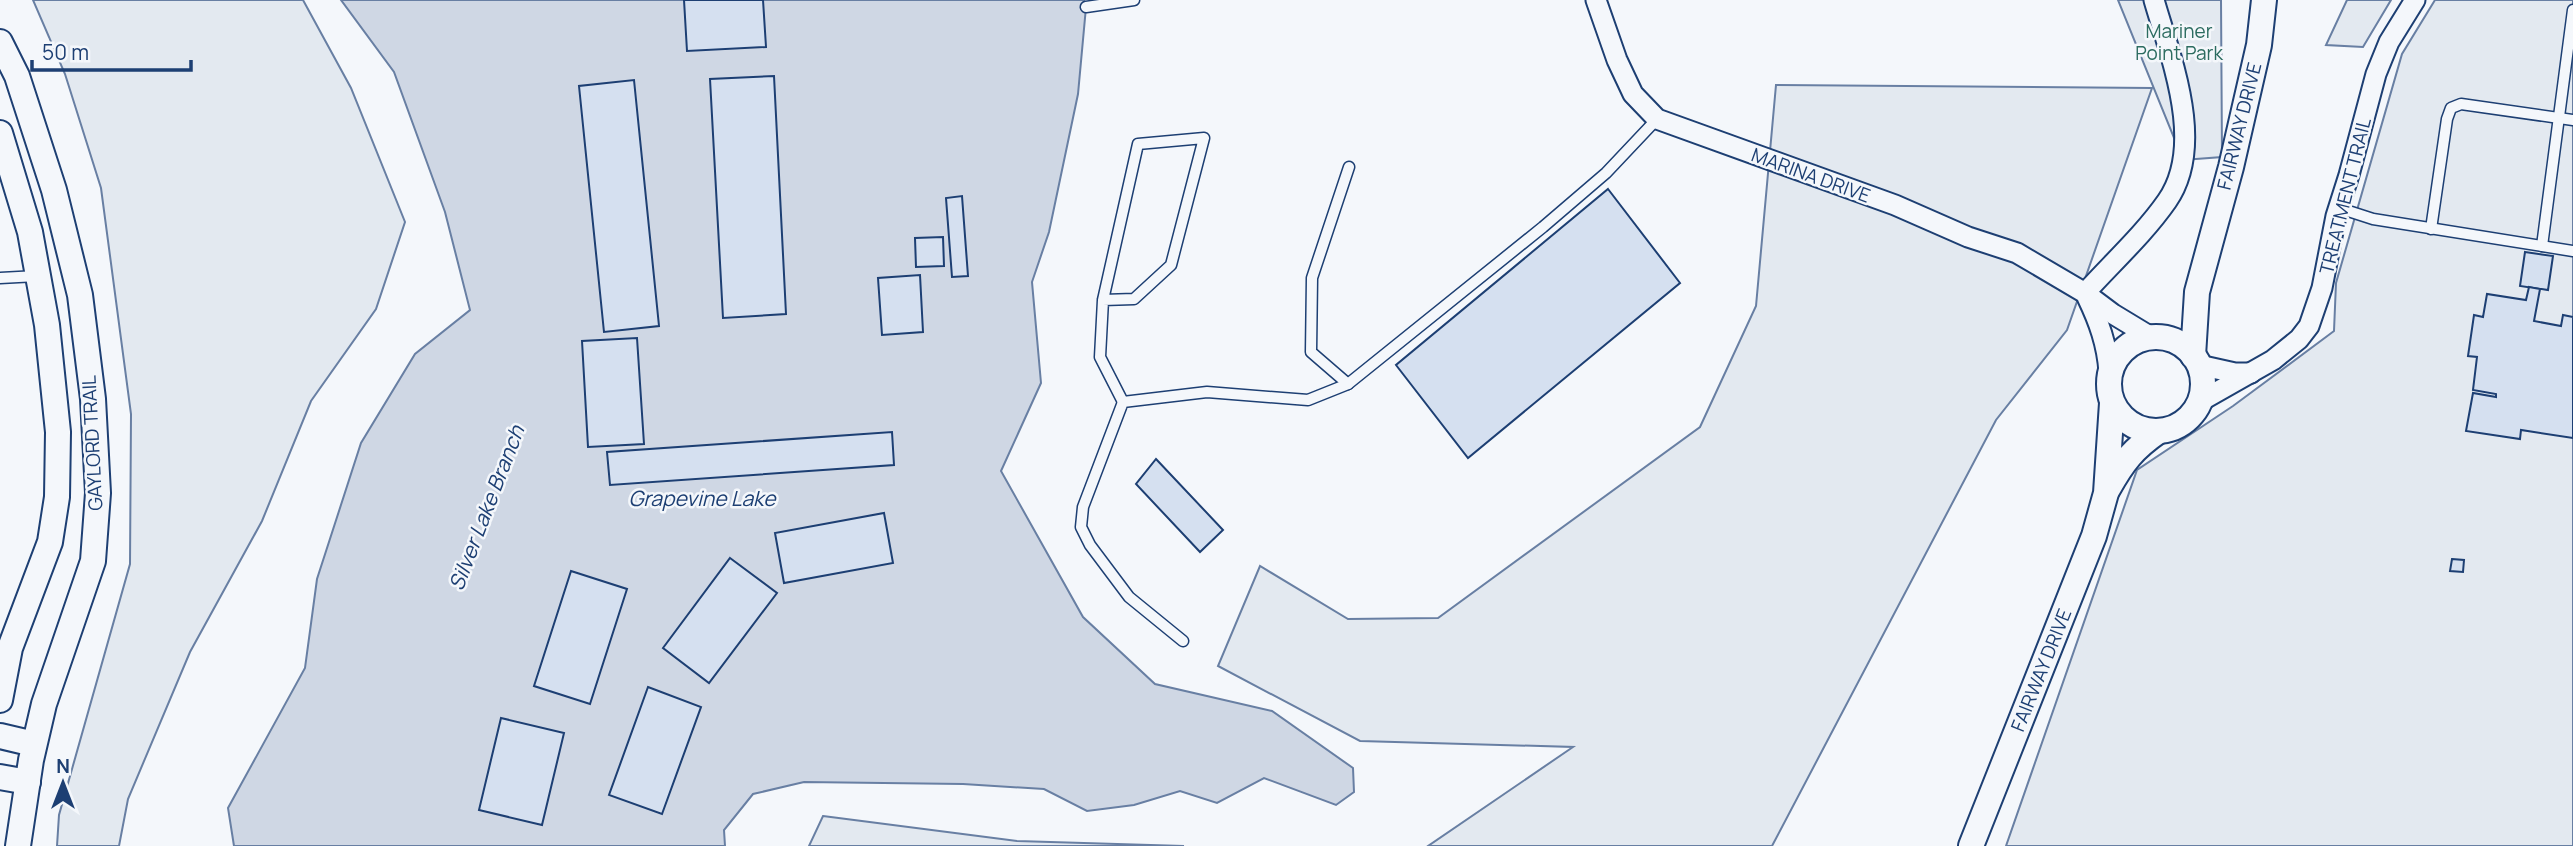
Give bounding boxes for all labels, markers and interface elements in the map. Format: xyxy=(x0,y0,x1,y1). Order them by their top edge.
park label: Mariner Point Park xyxy=(2135,18,2223,66)
scale bar xyxy=(32,28,191,72)
text: 50 m xyxy=(42,38,89,66)
street label: FAIRWAY DRIVE xyxy=(2211,60,2267,192)
street label: TREATMENT TRAIL xyxy=(2313,115,2377,277)
street label: MARINA DRIVE xyxy=(1748,141,1874,209)
street label: GAYLORD TRAIL xyxy=(75,374,109,511)
water label: Silver Lake Branch xyxy=(442,420,531,594)
water label: Grapevine Lake xyxy=(628,484,777,512)
street label: FAIRWAY DRIVE xyxy=(2005,605,2077,735)
north arrow xyxy=(28,748,98,818)
text: N xyxy=(56,753,70,779)

